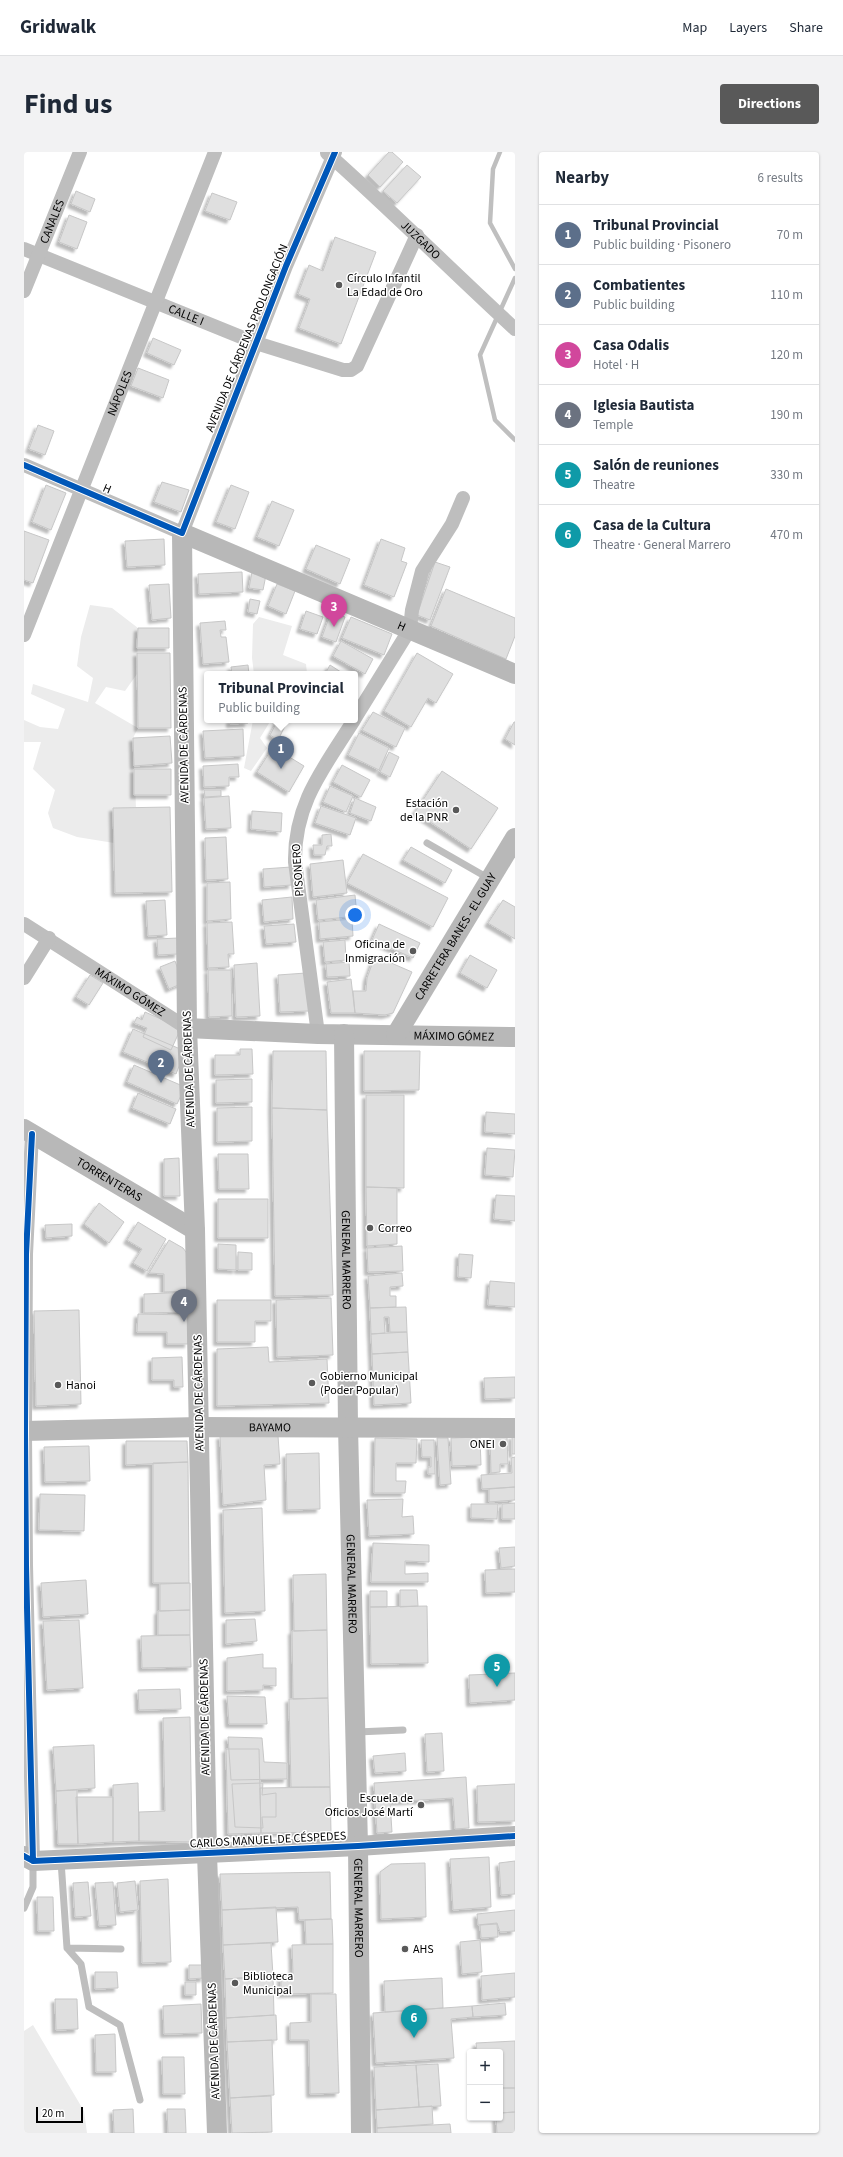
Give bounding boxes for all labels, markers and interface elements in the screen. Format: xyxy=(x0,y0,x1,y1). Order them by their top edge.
text: Gridwalk xyxy=(20,14,96,41)
text: Map xyxy=(682,18,707,38)
text: Layers xyxy=(729,18,767,38)
text: Share xyxy=(789,18,823,38)
text: Find us xyxy=(24,84,112,124)
button: Directions xyxy=(720,84,819,124)
text: Nearby xyxy=(555,166,609,190)
text: 6 results xyxy=(758,169,803,187)
street label: CANALES xyxy=(35,197,69,246)
text: Tribunal Provincial xyxy=(593,215,719,236)
street label: JUZGADO xyxy=(397,217,444,263)
text: 1 xyxy=(565,226,571,244)
text: 70 m xyxy=(777,226,803,244)
text: Public building · Pisonero xyxy=(593,236,731,254)
street label: AVENIDA DE CÁRDENAS PROLONGACIÓN xyxy=(201,241,293,435)
place label: Círculo Infantil La Edad de Oro xyxy=(347,270,423,301)
text: Combatientes xyxy=(593,275,685,296)
marker: Círculo Infantil La Edad de Oro xyxy=(334,280,344,290)
text: 2 xyxy=(565,286,571,304)
text: 110 m xyxy=(770,286,803,304)
text: Public building xyxy=(593,296,675,314)
street label: CALLE I xyxy=(166,300,207,330)
text: Casa Odalis xyxy=(593,335,669,356)
text: 3 xyxy=(565,346,571,364)
text: 120 m xyxy=(770,346,803,364)
text: Hotel · H xyxy=(593,356,639,374)
street label: NÁPOLES xyxy=(103,368,136,419)
text: Iglesia Bautista xyxy=(593,395,694,416)
text: 4 xyxy=(565,406,571,424)
text: 190 m xyxy=(770,406,803,424)
text: Temple xyxy=(593,416,633,434)
text: Salón de reuniones xyxy=(593,455,719,476)
text: 5 xyxy=(565,466,571,484)
text: 330 m xyxy=(770,466,803,484)
text: Theatre xyxy=(593,476,635,494)
street label: H xyxy=(100,480,114,498)
text: Casa de la Cultura xyxy=(593,515,711,536)
text: 6 xyxy=(565,526,571,544)
text: 470 m xyxy=(770,526,803,544)
text: Theatre · General Marrero xyxy=(593,536,731,554)
pin: 3 xyxy=(321,594,347,627)
street label: H xyxy=(395,617,409,635)
popup xyxy=(204,671,358,723)
text: Tribunal Provincial xyxy=(218,678,344,699)
street label: AVENIDA DE CÁRDENAS xyxy=(174,687,194,803)
text: Public building xyxy=(218,699,300,717)
pin: 1 xyxy=(268,736,294,769)
place label: Estación de la PNR xyxy=(400,795,448,826)
marker: Estación de la PNR xyxy=(451,805,461,815)
street label: PISONERO xyxy=(288,843,308,897)
street label: CARRETERA BANES - EL GUAY xyxy=(410,869,501,1004)
your location xyxy=(345,905,365,925)
place label: Oficina de Inmigración xyxy=(345,936,405,967)
marker: Oficina de Inmigración xyxy=(408,946,418,956)
street label: MÁXIMO GÓMEZ xyxy=(92,963,169,1021)
street label: AVENIDA DE CÁRDENAS xyxy=(178,1010,200,1128)
street label: MÁXIMO GÓMEZ xyxy=(413,1027,494,1045)
pin: 2 xyxy=(148,1050,174,1083)
street label: TORRENTERAS xyxy=(73,1153,146,1206)
street label: GENERAL MARRERO xyxy=(337,1210,355,1310)
place label: Correo xyxy=(378,1220,412,1237)
marker: Correo xyxy=(365,1223,375,1233)
pin: 4 xyxy=(171,1289,197,1322)
street label: AVENIDA DE CÁRDENAS xyxy=(189,1335,209,1451)
place label: Gobierno Municipal (Poder Popular) xyxy=(320,1368,418,1399)
place label: Hanoi xyxy=(66,1377,96,1394)
marker: Gobierno Municipal (Poder Popular) xyxy=(307,1378,317,1388)
marker: Hanoi xyxy=(53,1380,63,1390)
street label: BAYAMO xyxy=(249,1419,291,1436)
place label: ONEI xyxy=(470,1436,495,1453)
marker: ONEI xyxy=(498,1439,508,1449)
street label: GENERAL MARRERO xyxy=(342,1534,361,1634)
pin: 5 xyxy=(484,1654,510,1687)
street label: AVENIDA DE CÁRDENAS xyxy=(195,1659,215,1775)
place label: Escuela de Oficios José Martí xyxy=(325,1790,414,1821)
marker: Escuela de Oficios José Martí xyxy=(416,1800,426,1810)
street label: CARLOS MANUEL DE CÉSPEDES xyxy=(189,1827,347,1853)
street label: GENERAL MARRERO xyxy=(350,1858,368,1958)
place label: AHS xyxy=(413,1941,434,1958)
marker: AHS xyxy=(400,1944,410,1954)
place label: Biblioteca Municipal xyxy=(243,1968,293,1999)
marker: Biblioteca Municipal xyxy=(230,1978,240,1988)
street label: AVENIDA DE CÁRDENAS xyxy=(203,1982,225,2100)
pin: 6 xyxy=(401,2005,427,2038)
map controls xyxy=(467,2049,503,2121)
button: + xyxy=(467,2049,503,2085)
button: − xyxy=(467,2085,503,2121)
scale bar xyxy=(36,2105,83,2124)
text: 20 m xyxy=(42,2106,64,2121)

